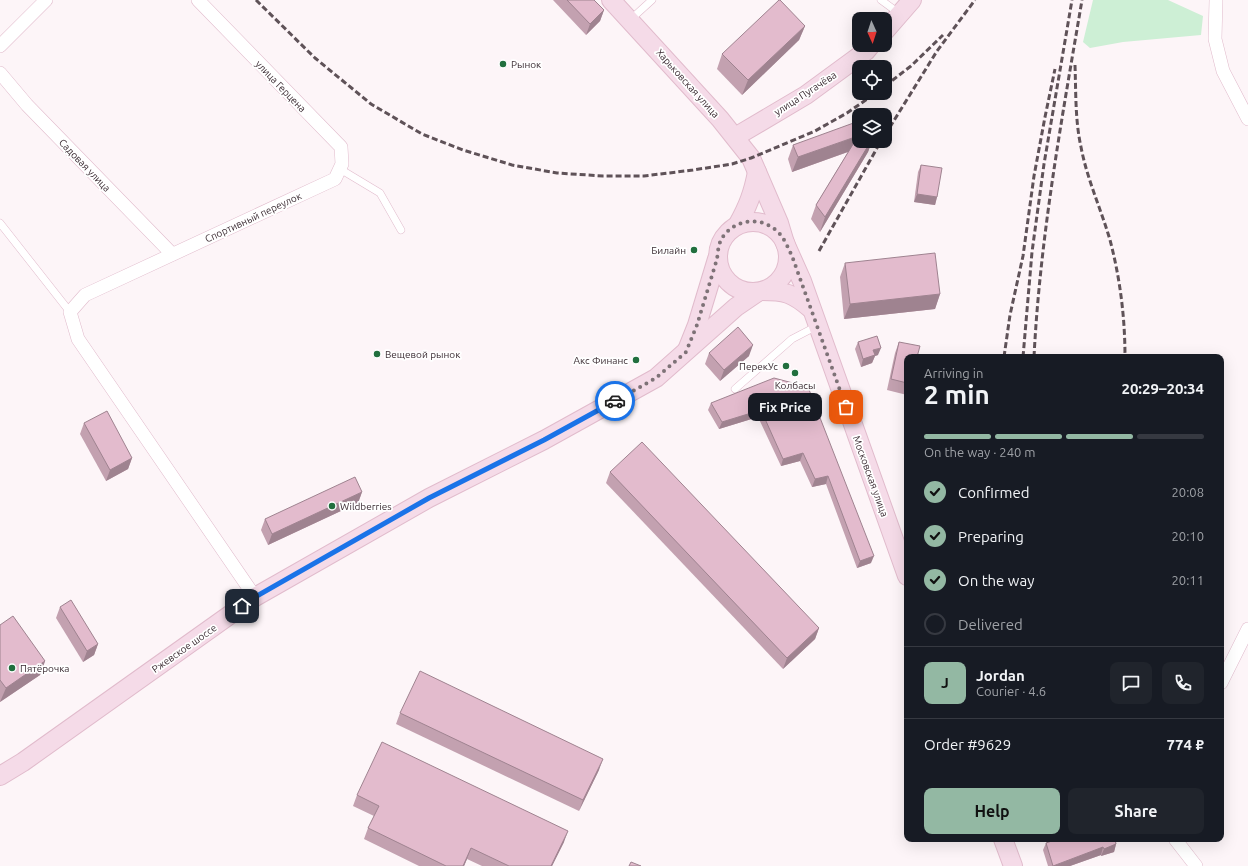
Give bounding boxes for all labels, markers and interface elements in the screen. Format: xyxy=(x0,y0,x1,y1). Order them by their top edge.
north arrow xyxy=(852,12,892,52)
map controls xyxy=(852,12,892,148)
street label: Харьковская улица xyxy=(654,47,721,120)
street label: улица Герцена xyxy=(253,58,308,114)
marker: Рынок xyxy=(498,59,508,69)
place label: Рынок xyxy=(511,59,541,70)
button: locate xyxy=(852,60,892,100)
street label: улица Пугачёва xyxy=(772,69,838,118)
button: layers xyxy=(852,108,892,148)
street label: Садовая улица xyxy=(57,137,112,194)
street label: Спортивный переулок xyxy=(203,190,303,245)
place label: Билайн xyxy=(651,245,686,256)
marker: Билайн xyxy=(689,245,699,255)
marker: Вещевой рынок xyxy=(372,349,382,359)
place label: Вещевой рынок xyxy=(385,349,460,360)
place label: Акс Финанс xyxy=(574,355,628,366)
marker: Акс Финанс xyxy=(631,355,641,365)
place label: ПерекУс xyxy=(739,361,778,372)
marker: ПерекУс xyxy=(781,361,791,371)
text: Arriving in xyxy=(924,366,983,380)
marker: Колбасы xyxy=(790,368,800,378)
place label: Колбасы xyxy=(775,380,815,391)
text: 2 min xyxy=(924,380,990,409)
text: 20:29–20:34 xyxy=(1121,380,1204,397)
courier xyxy=(595,381,635,421)
icon: car xyxy=(604,390,626,412)
pin xyxy=(829,390,863,424)
callout: Fix Price xyxy=(748,393,822,421)
icon: bag xyxy=(835,396,857,418)
text: Fix Price xyxy=(759,400,811,414)
street label: Московская улица xyxy=(851,434,890,518)
text: On the way · 240 m xyxy=(924,445,1036,459)
icon: check xyxy=(924,481,946,503)
text: Confirmed xyxy=(958,484,1030,501)
text: 20:08 xyxy=(1171,485,1204,499)
marker: Wildberries xyxy=(327,501,337,511)
place label: Wildberries xyxy=(340,501,392,512)
icon: check xyxy=(924,525,946,547)
text: Preparing xyxy=(958,528,1024,545)
text: 20:10 xyxy=(1171,529,1204,543)
icon: check xyxy=(924,569,946,591)
text: On the way xyxy=(958,572,1034,589)
text: 20:11 xyxy=(1171,573,1204,587)
pin xyxy=(225,589,259,623)
icon: home xyxy=(231,595,253,617)
text: Delivered xyxy=(958,616,1023,633)
street label: Ржевское шоссе xyxy=(150,622,219,675)
button: chat xyxy=(1110,662,1152,704)
button: phone xyxy=(1162,662,1204,704)
marker: Пятёрочка xyxy=(7,663,17,673)
place label: Пятёрочка xyxy=(20,663,69,674)
text: Jordan xyxy=(976,667,1025,684)
text: J xyxy=(941,674,949,691)
text: Courier · 4.6 xyxy=(976,684,1046,698)
text: Order #9629 xyxy=(924,736,1011,753)
text: 774 ₽ xyxy=(1167,736,1204,753)
button: Help xyxy=(924,788,1060,834)
button: Share xyxy=(1068,788,1204,834)

